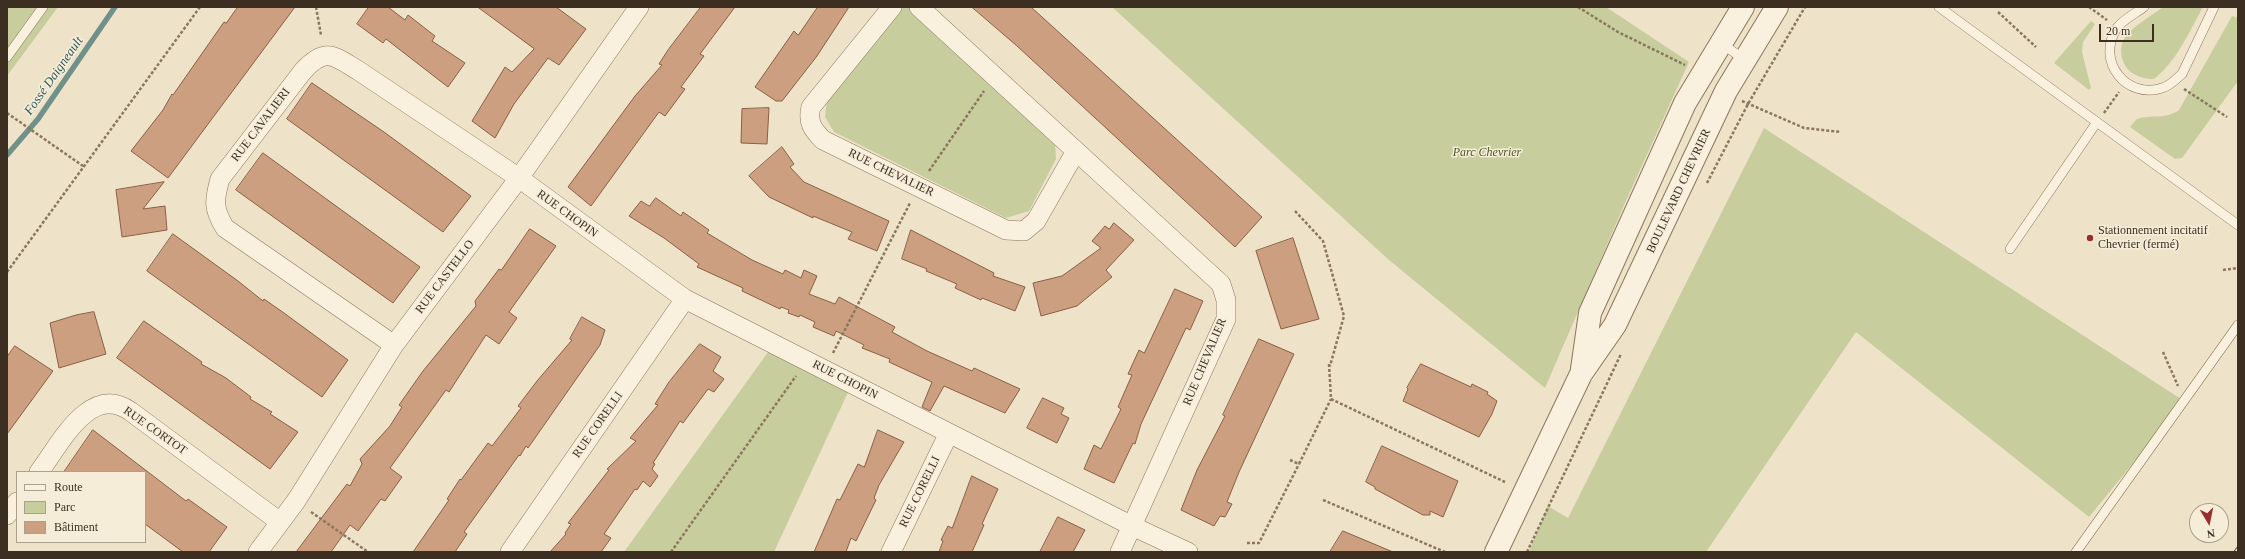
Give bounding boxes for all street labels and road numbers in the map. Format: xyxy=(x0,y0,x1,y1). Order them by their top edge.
street label: RUE CAVALIERI xyxy=(229,85,293,165)
street label: BOULEVARD CHEVRIER xyxy=(1644,127,1714,255)
street label: RUE CHEVALIER xyxy=(846,146,936,200)
street label: RUE CHOPIN xyxy=(534,187,600,241)
street label: RUE CASTELLO xyxy=(413,237,477,317)
street label: RUE CHEVALIER xyxy=(1180,316,1230,408)
street label: RUE CHOPIN xyxy=(810,357,880,403)
street label: RUE CORELLI xyxy=(570,389,626,461)
street label: RUE CORTOT xyxy=(121,404,189,458)
street label: RUE CORELLI xyxy=(897,454,943,530)

